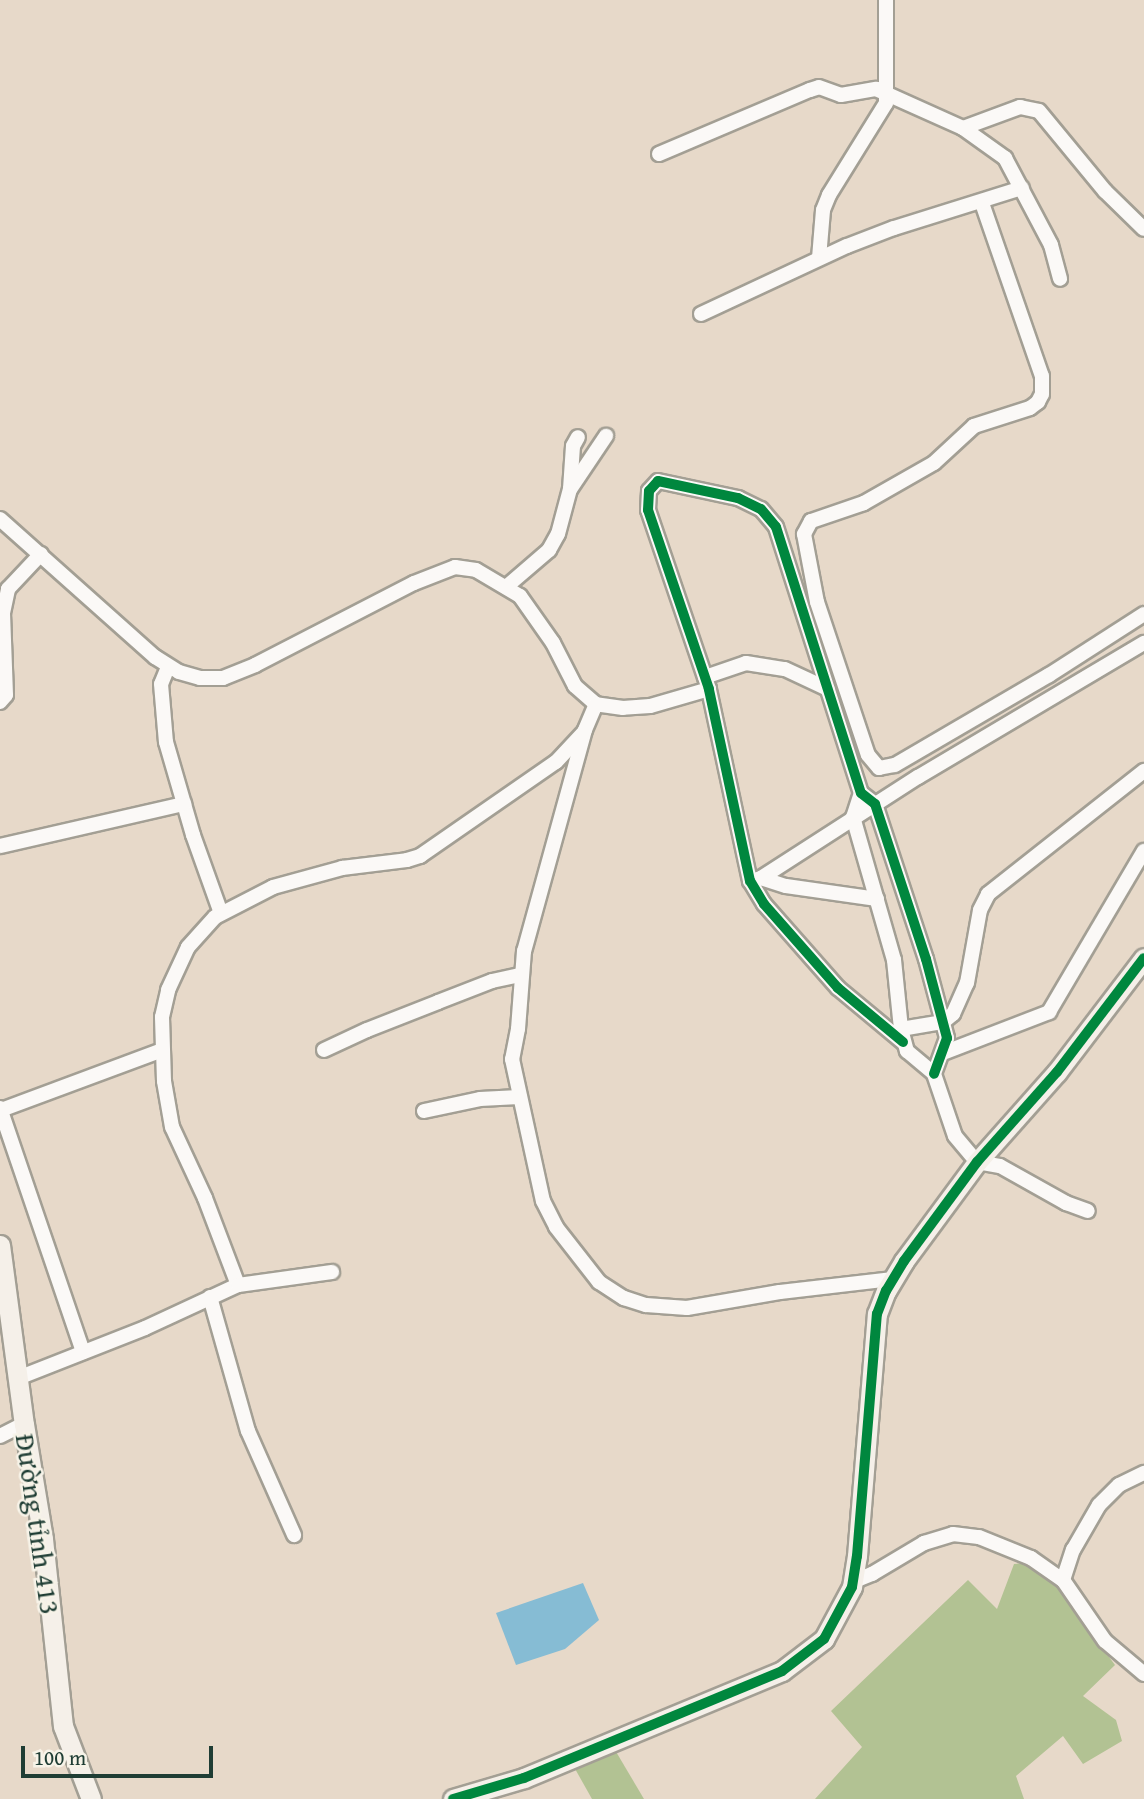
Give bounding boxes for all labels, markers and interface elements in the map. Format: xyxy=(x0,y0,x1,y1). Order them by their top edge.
street label: Đường tỉnh 413 xyxy=(9,1432,67,1616)
scale bar xyxy=(24,1732,217,1776)
text: 100 m xyxy=(34,1742,86,1773)

